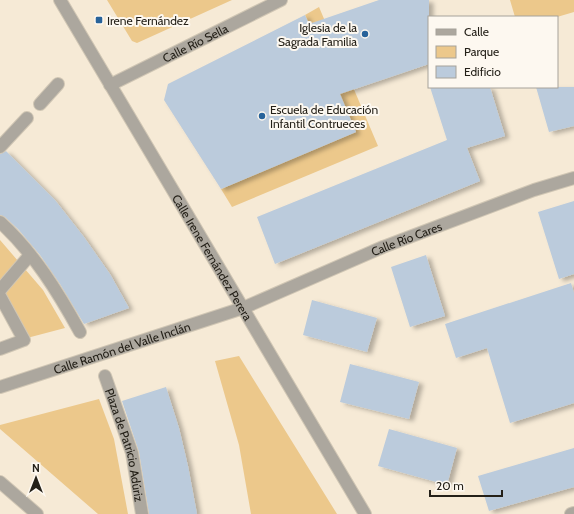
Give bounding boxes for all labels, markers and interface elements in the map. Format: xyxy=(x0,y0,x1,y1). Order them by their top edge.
place label: Irene Fernández xyxy=(107,13,189,28)
marker: Irene Fernández xyxy=(94,15,104,25)
legend xyxy=(428,16,558,88)
street label: Calle Río Sella xyxy=(160,20,231,65)
place label: Iglesia de la Sagrada Familia xyxy=(278,20,357,49)
text: Calle xyxy=(464,24,489,39)
marker: Iglesia de la Sagrada Familia xyxy=(360,29,370,39)
text: Parque xyxy=(464,44,499,59)
text: Edificio xyxy=(464,64,501,79)
place label: Escuela de Educación Infantil Contrueces xyxy=(270,102,378,131)
marker: Escuela de Educación Infantil Contrueces xyxy=(257,111,267,121)
street label: Calle Irene Fernández Perera xyxy=(169,191,256,323)
street label: Calle Río Cares xyxy=(369,218,444,259)
street label: Calle Ramón del Valle Inclán xyxy=(51,318,192,377)
street label: Plaza de Patricio Adúriz xyxy=(102,386,147,503)
north arrow xyxy=(16,458,56,498)
text: N xyxy=(32,461,40,475)
scale bar xyxy=(430,472,502,498)
text: 20 m xyxy=(436,478,464,493)

